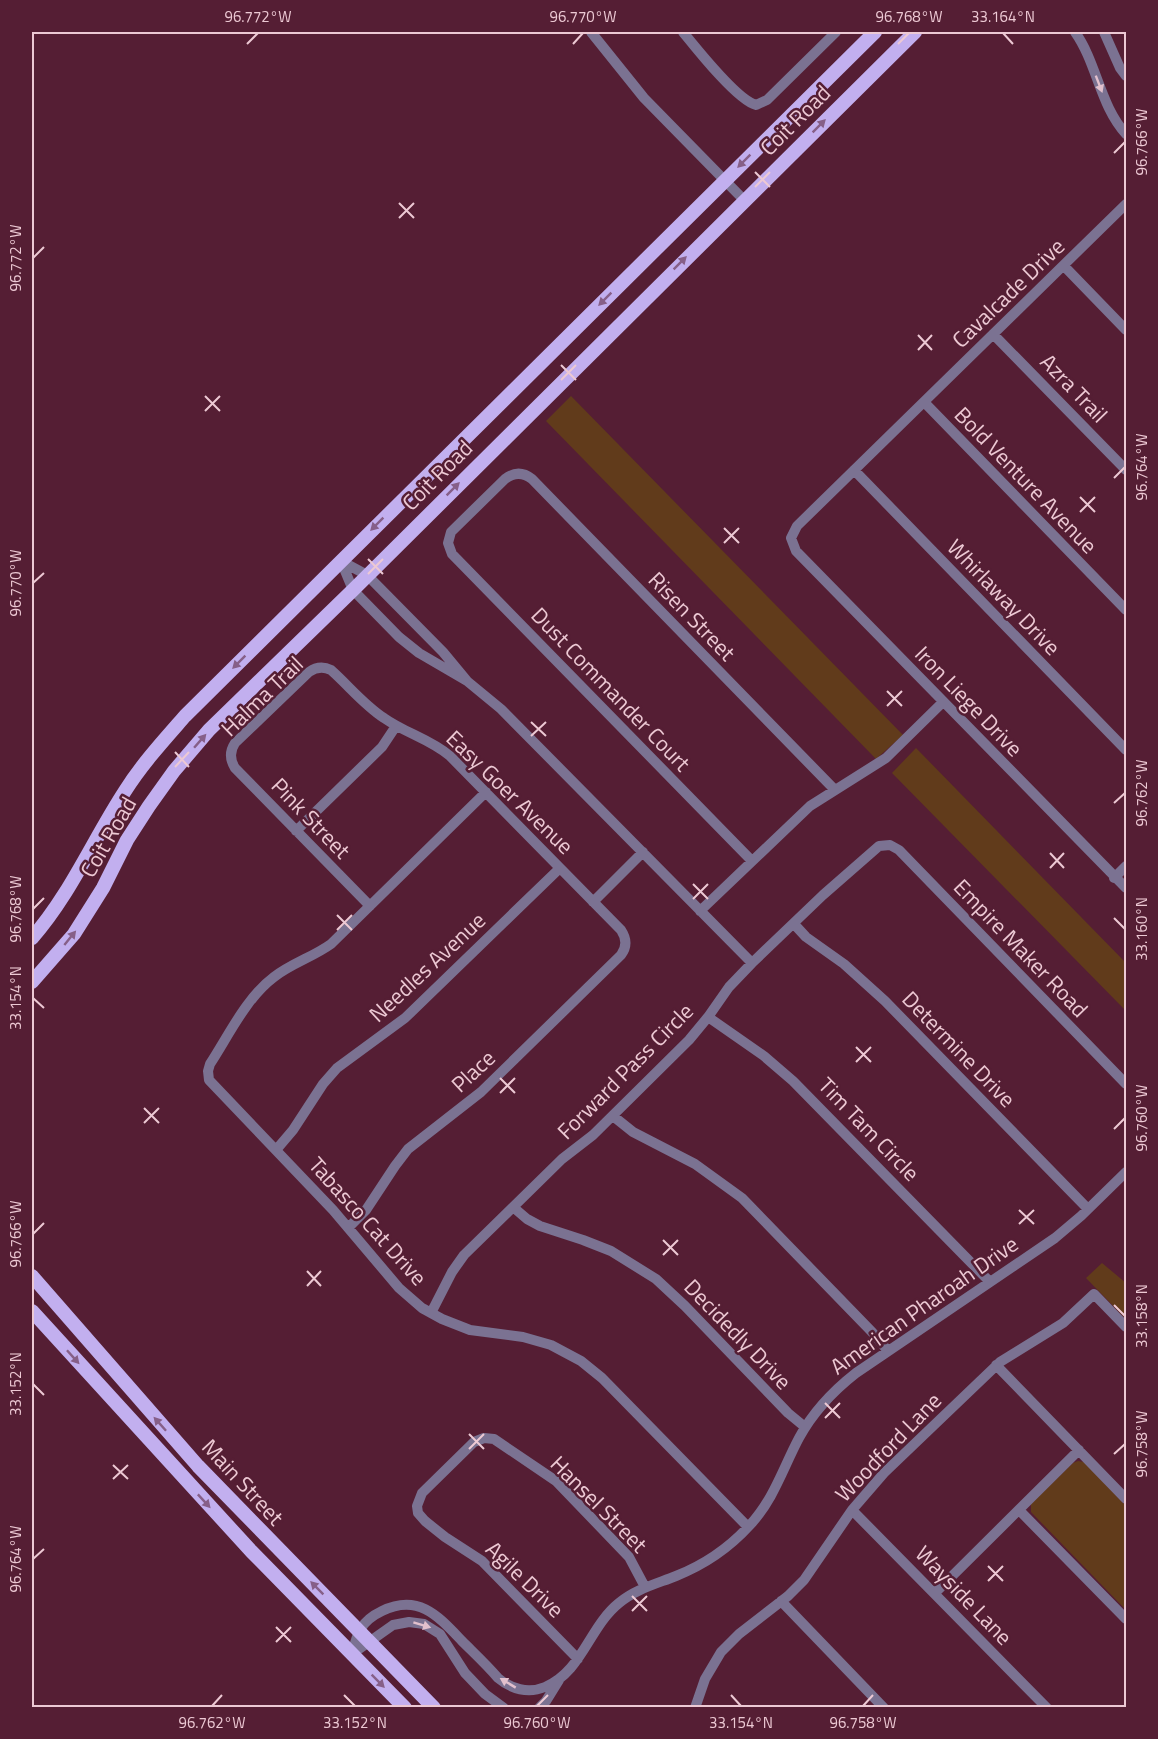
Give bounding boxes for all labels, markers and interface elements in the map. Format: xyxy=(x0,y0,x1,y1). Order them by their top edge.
text: 96.772°W xyxy=(225,5,291,28)
text: 96.770°W xyxy=(550,5,616,28)
text: 96.768°W xyxy=(876,5,942,28)
text: 33.164°N xyxy=(971,5,1035,28)
one-way arrow xyxy=(1095,75,1105,93)
street label: Coit Road xyxy=(752,77,838,163)
text: 96.766°W xyxy=(1130,109,1153,175)
one-way arrow xyxy=(812,119,827,133)
one-way arrow xyxy=(737,154,751,168)
text: 96.772°W xyxy=(4,225,27,291)
street label: Cavalcade Drive xyxy=(944,230,1072,356)
one-way arrow xyxy=(673,256,688,270)
one-way arrow xyxy=(599,291,613,305)
street label: Azra Trail xyxy=(1032,346,1116,430)
street label: Bold Venture Avenue xyxy=(947,399,1105,561)
street label: Coit Road xyxy=(394,432,480,518)
text: 96.764°W xyxy=(1130,434,1153,500)
one-way arrow xyxy=(445,483,459,497)
one-way arrow xyxy=(370,517,384,531)
street label: Whirlaway Drive xyxy=(939,531,1069,663)
text: 96.770°W xyxy=(4,550,27,616)
street label: Risen Street xyxy=(640,564,744,669)
street label: Dust Commander Court xyxy=(523,599,699,779)
street label: Iron Liege Drive xyxy=(907,638,1031,764)
street label: Halma Trail xyxy=(213,648,311,744)
one-way arrow xyxy=(232,655,246,670)
street label: Easy Goer Avenue xyxy=(438,722,582,862)
one-way arrow xyxy=(193,734,206,749)
text: 96.762°W xyxy=(1130,760,1153,826)
street label: Pink Street xyxy=(263,770,359,867)
street label: Coit Road xyxy=(71,790,145,884)
street label: Empire Maker Road xyxy=(946,871,1096,1025)
text: 96.768°W xyxy=(4,876,27,942)
text: 33.160°N xyxy=(1130,897,1153,961)
street label: Needles Avenue xyxy=(361,904,493,1030)
one-way arrow xyxy=(64,930,77,946)
text: 33.154°N xyxy=(4,966,27,1030)
street label: Determine Drive xyxy=(894,983,1024,1115)
street label: Forward Pass Circle xyxy=(549,995,701,1147)
street label: Place xyxy=(443,1042,503,1100)
street label: Tim Tam Circle xyxy=(810,1069,928,1189)
text: 96.760°W xyxy=(1130,1085,1153,1151)
street label: Tabasco Cat Drive xyxy=(301,1149,435,1293)
text: 96.766°W xyxy=(4,1201,27,1267)
street label: American Pharoah Drive xyxy=(823,1227,1025,1383)
street label: Decidedly Drive xyxy=(676,1271,800,1397)
text: 33.158°N xyxy=(1130,1284,1153,1348)
one-way arrow xyxy=(66,1349,79,1364)
text: 33.152°N xyxy=(4,1352,27,1416)
street label: Woodford Lane xyxy=(827,1385,949,1509)
text: 96.758°W xyxy=(1130,1411,1153,1477)
one-way arrow xyxy=(153,1416,167,1431)
street label: Main Street xyxy=(194,1431,292,1533)
street label: Hansel Street xyxy=(543,1448,656,1561)
one-way arrow xyxy=(197,1493,210,1508)
text: 96.764°W xyxy=(4,1526,27,1592)
street label: Agile Drive xyxy=(478,1533,572,1625)
street label: Wayside Lane xyxy=(907,1537,1021,1653)
one-way arrow xyxy=(310,1582,324,1596)
one-way arrow xyxy=(413,1621,431,1630)
one-way arrow xyxy=(371,1673,385,1687)
one-way arrow xyxy=(500,1678,516,1689)
text: 96.762°W xyxy=(179,1711,245,1734)
text: 33.152°N xyxy=(323,1711,387,1734)
text: 96.760°W xyxy=(504,1711,570,1734)
text: 33.154°N xyxy=(709,1711,773,1734)
text: 96.758°W xyxy=(830,1711,896,1734)

